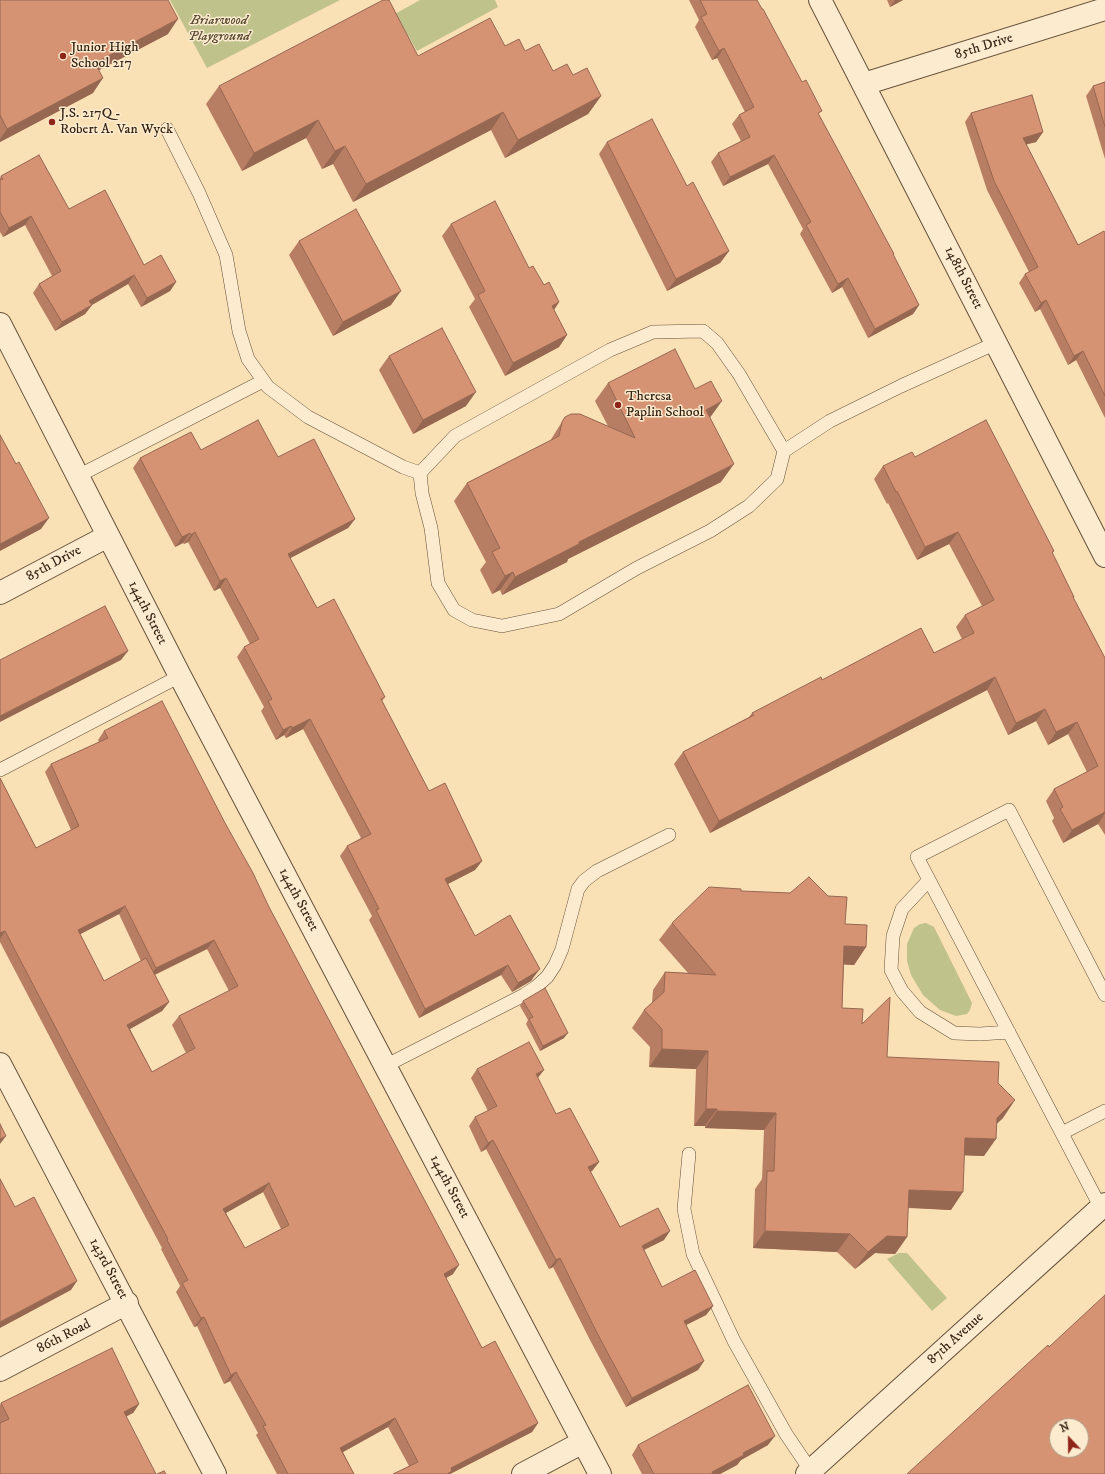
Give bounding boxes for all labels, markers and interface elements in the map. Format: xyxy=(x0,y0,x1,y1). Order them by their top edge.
park label: Briarwood Playground xyxy=(188,13,250,46)
street label: 85th Drive xyxy=(953,30,1015,64)
place label: Junior High School 217 xyxy=(71,40,138,72)
marker: Junior High School 217 xyxy=(58,51,68,61)
place label: J.S. 217Q - Robert A. Van Wyck xyxy=(60,106,173,138)
marker: J.S. 217Q - Robert A. Van Wyck xyxy=(47,117,57,127)
street label: 148th Street xyxy=(940,244,986,312)
place label: Theresa Paplin School xyxy=(626,389,704,422)
marker: Theresa Paplin School xyxy=(613,400,623,410)
street label: 85th Drive xyxy=(24,543,84,585)
street label: 144th Street xyxy=(124,578,170,648)
street label: 144th Street xyxy=(274,866,322,934)
street label: 144th Street xyxy=(425,1153,473,1221)
street label: 143rd Street xyxy=(85,1236,131,1302)
street label: 87th Avenue xyxy=(925,1309,987,1369)
street label: 86th Road xyxy=(34,1316,94,1358)
north arrow xyxy=(1049,1418,1089,1458)
text: N xyxy=(1058,1420,1072,1436)

